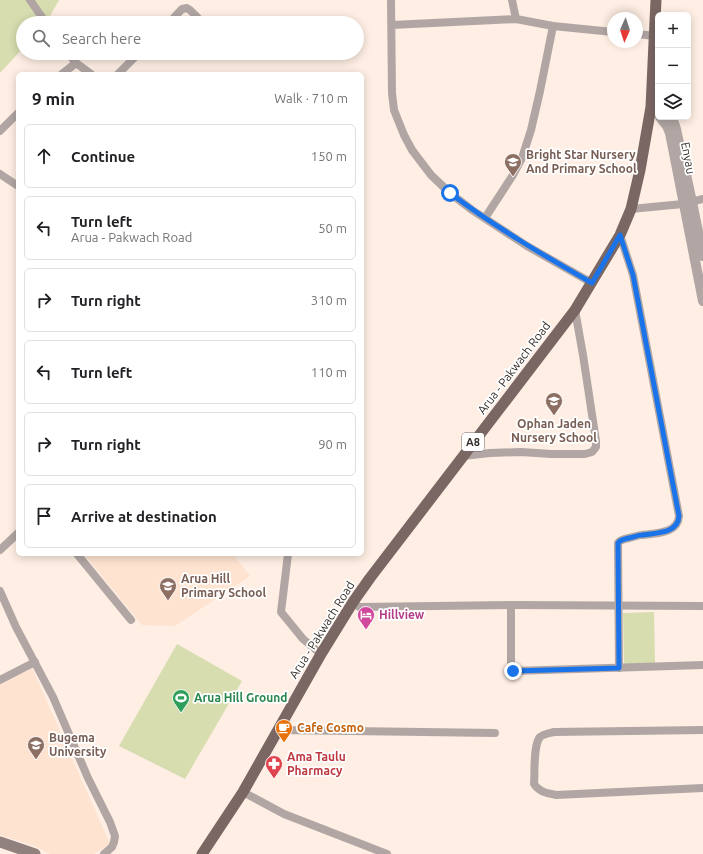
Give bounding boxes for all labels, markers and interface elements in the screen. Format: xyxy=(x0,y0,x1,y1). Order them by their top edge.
north arrow xyxy=(607,12,643,48)
map controls xyxy=(655,12,691,120)
button: + xyxy=(655,12,691,48)
search box xyxy=(16,16,364,60)
icon: search xyxy=(30,27,52,49)
text: Search here xyxy=(62,30,141,47)
button: − xyxy=(655,48,691,84)
button: layers xyxy=(655,84,691,120)
text: 9 min xyxy=(32,89,75,108)
text: Walk · 710 m xyxy=(274,91,348,105)
street label: Enyau xyxy=(679,141,698,175)
icon: ahead xyxy=(33,145,55,167)
text: Continue xyxy=(71,148,135,165)
place label: Bright Star Nursery And Primary School xyxy=(526,148,637,175)
text: 150 m xyxy=(311,149,347,163)
school or university icon: Bright Star Nursery And Primary School xyxy=(503,152,523,177)
route start xyxy=(441,184,459,202)
text: Turn left xyxy=(71,213,132,230)
icon: left xyxy=(33,217,55,239)
text: 50 m xyxy=(318,221,347,235)
text: Arua - Pakwach Road xyxy=(71,230,192,244)
icon: right xyxy=(33,289,55,311)
text: Turn right xyxy=(71,292,141,309)
text: 310 m xyxy=(311,293,347,307)
street label: Arua - Pakwach Road xyxy=(475,319,552,416)
icon: left xyxy=(33,361,55,383)
text: Turn left xyxy=(71,364,132,381)
text: 110 m xyxy=(311,365,347,379)
school or university icon: Ophan Jaden Nursery School xyxy=(544,391,564,416)
place label: Ophan Jaden Nursery School xyxy=(511,417,597,444)
icon: right xyxy=(33,433,55,455)
road number: A8 xyxy=(462,433,484,451)
text: Turn right xyxy=(71,436,141,453)
text: 90 m xyxy=(318,437,347,451)
icon: arrive xyxy=(33,505,55,527)
text: Arrive at destination xyxy=(71,508,217,525)
place label: Arua Hill Primary School xyxy=(181,572,266,599)
school or university icon: Arua Hill Primary School xyxy=(158,576,178,601)
street label: Arua - Pakwach Road xyxy=(286,579,357,681)
hotel icon: Hillview xyxy=(356,605,376,630)
place label: Hillview xyxy=(379,608,425,621)
route end xyxy=(504,662,522,680)
sports icon: Arua Hill Ground xyxy=(171,688,191,713)
place label: Arua Hill Ground xyxy=(194,691,288,704)
cafe icon: Cafe Cosmo xyxy=(274,718,294,743)
place label: Cafe Cosmo xyxy=(297,721,364,734)
place label: Bugema University xyxy=(49,731,107,758)
school or university icon: Bugema University xyxy=(26,735,46,760)
place label: Ama Taulu Pharmacy xyxy=(287,750,346,777)
pharmacy icon: Ama Taulu Pharmacy xyxy=(264,754,284,779)

